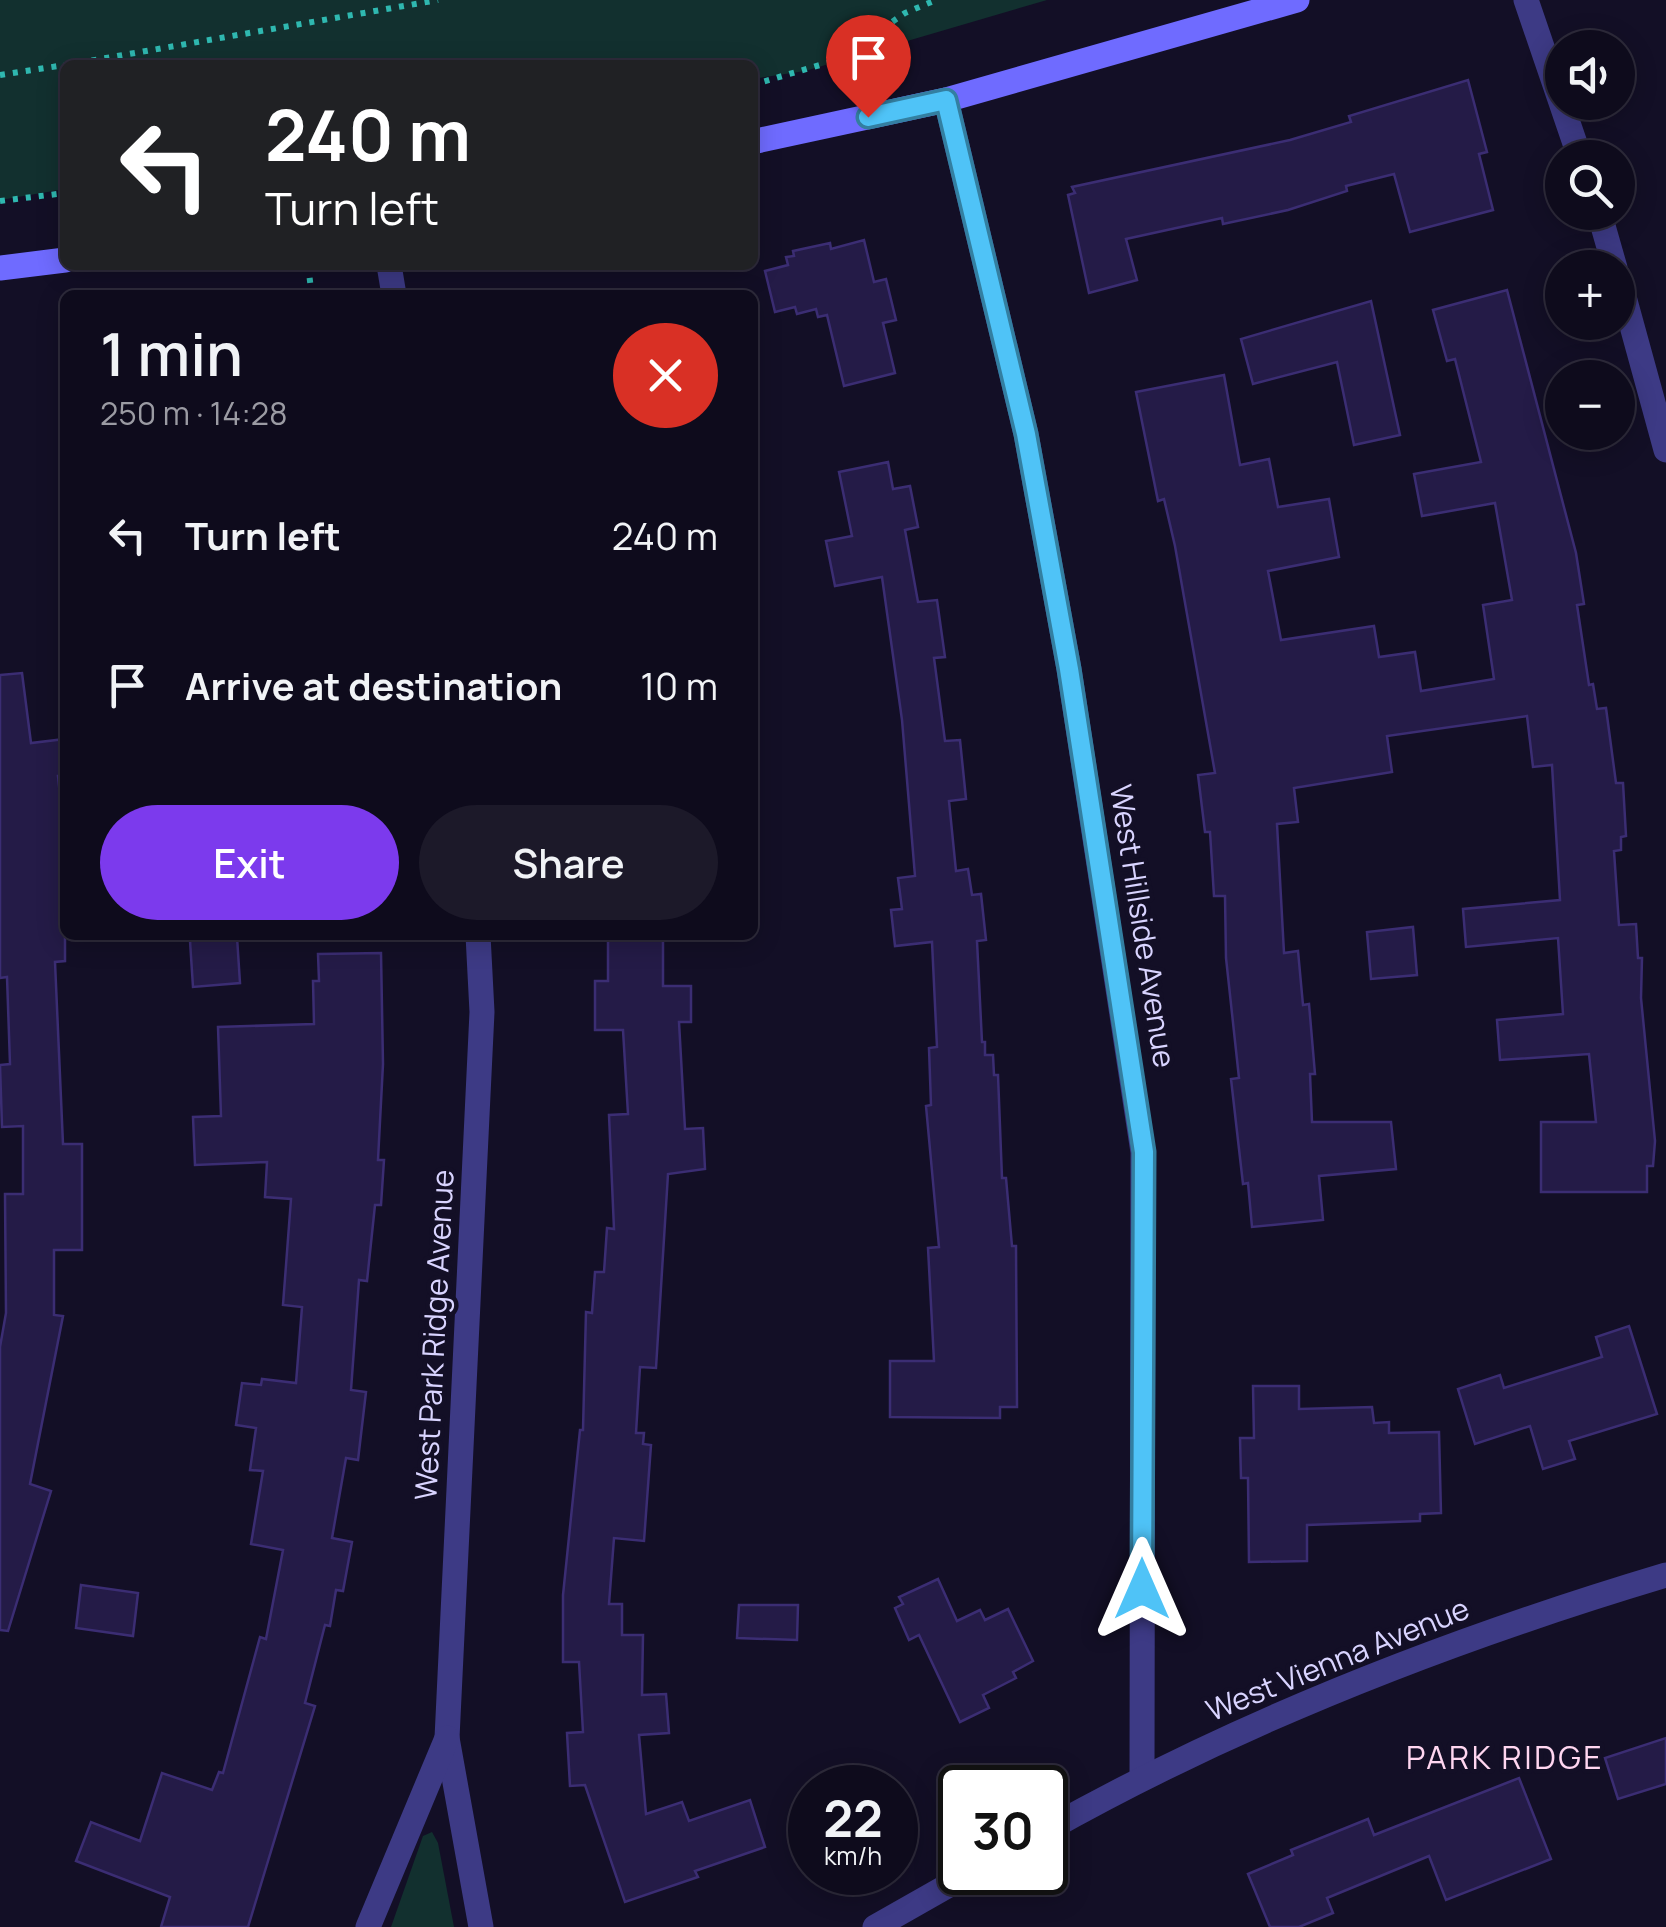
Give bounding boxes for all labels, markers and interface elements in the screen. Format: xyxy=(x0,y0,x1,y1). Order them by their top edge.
pin xyxy=(826,15,911,118)
icon: arrive xyxy=(841,30,896,85)
map controls xyxy=(1545,30,1635,450)
button: sound xyxy=(1545,30,1635,120)
text: 240 m xyxy=(265,86,471,182)
icon: left xyxy=(100,100,230,230)
button: search xyxy=(1545,140,1635,230)
text: Turn left xyxy=(265,177,439,239)
button: + xyxy=(1545,250,1635,340)
text: 1 min xyxy=(100,312,243,394)
button: close xyxy=(613,323,718,428)
button: − xyxy=(1545,360,1635,450)
text: 250 m · 14:28 xyxy=(100,391,288,435)
icon: left xyxy=(100,508,155,563)
text: Turn left xyxy=(185,509,341,561)
text: 240 m xyxy=(612,509,718,561)
icon: arrive xyxy=(100,658,155,713)
text: Arrive at destination xyxy=(185,659,562,711)
text: 10 m xyxy=(640,659,718,711)
street label: West Hillside Avenue xyxy=(1101,781,1186,1070)
button: Exit xyxy=(100,805,399,920)
button: Share xyxy=(419,805,718,920)
street label: West Park Ridge Avenue xyxy=(404,1169,463,1501)
position arrow xyxy=(1090,1537,1194,1641)
street label: West Vienna Avenue xyxy=(1200,1587,1475,1730)
district label: PARK RIDGE xyxy=(1406,1735,1604,1779)
speed limit sign: 30 xyxy=(938,1765,1068,1895)
text: 22 xyxy=(823,1784,883,1852)
text: km/h xyxy=(824,1838,882,1873)

